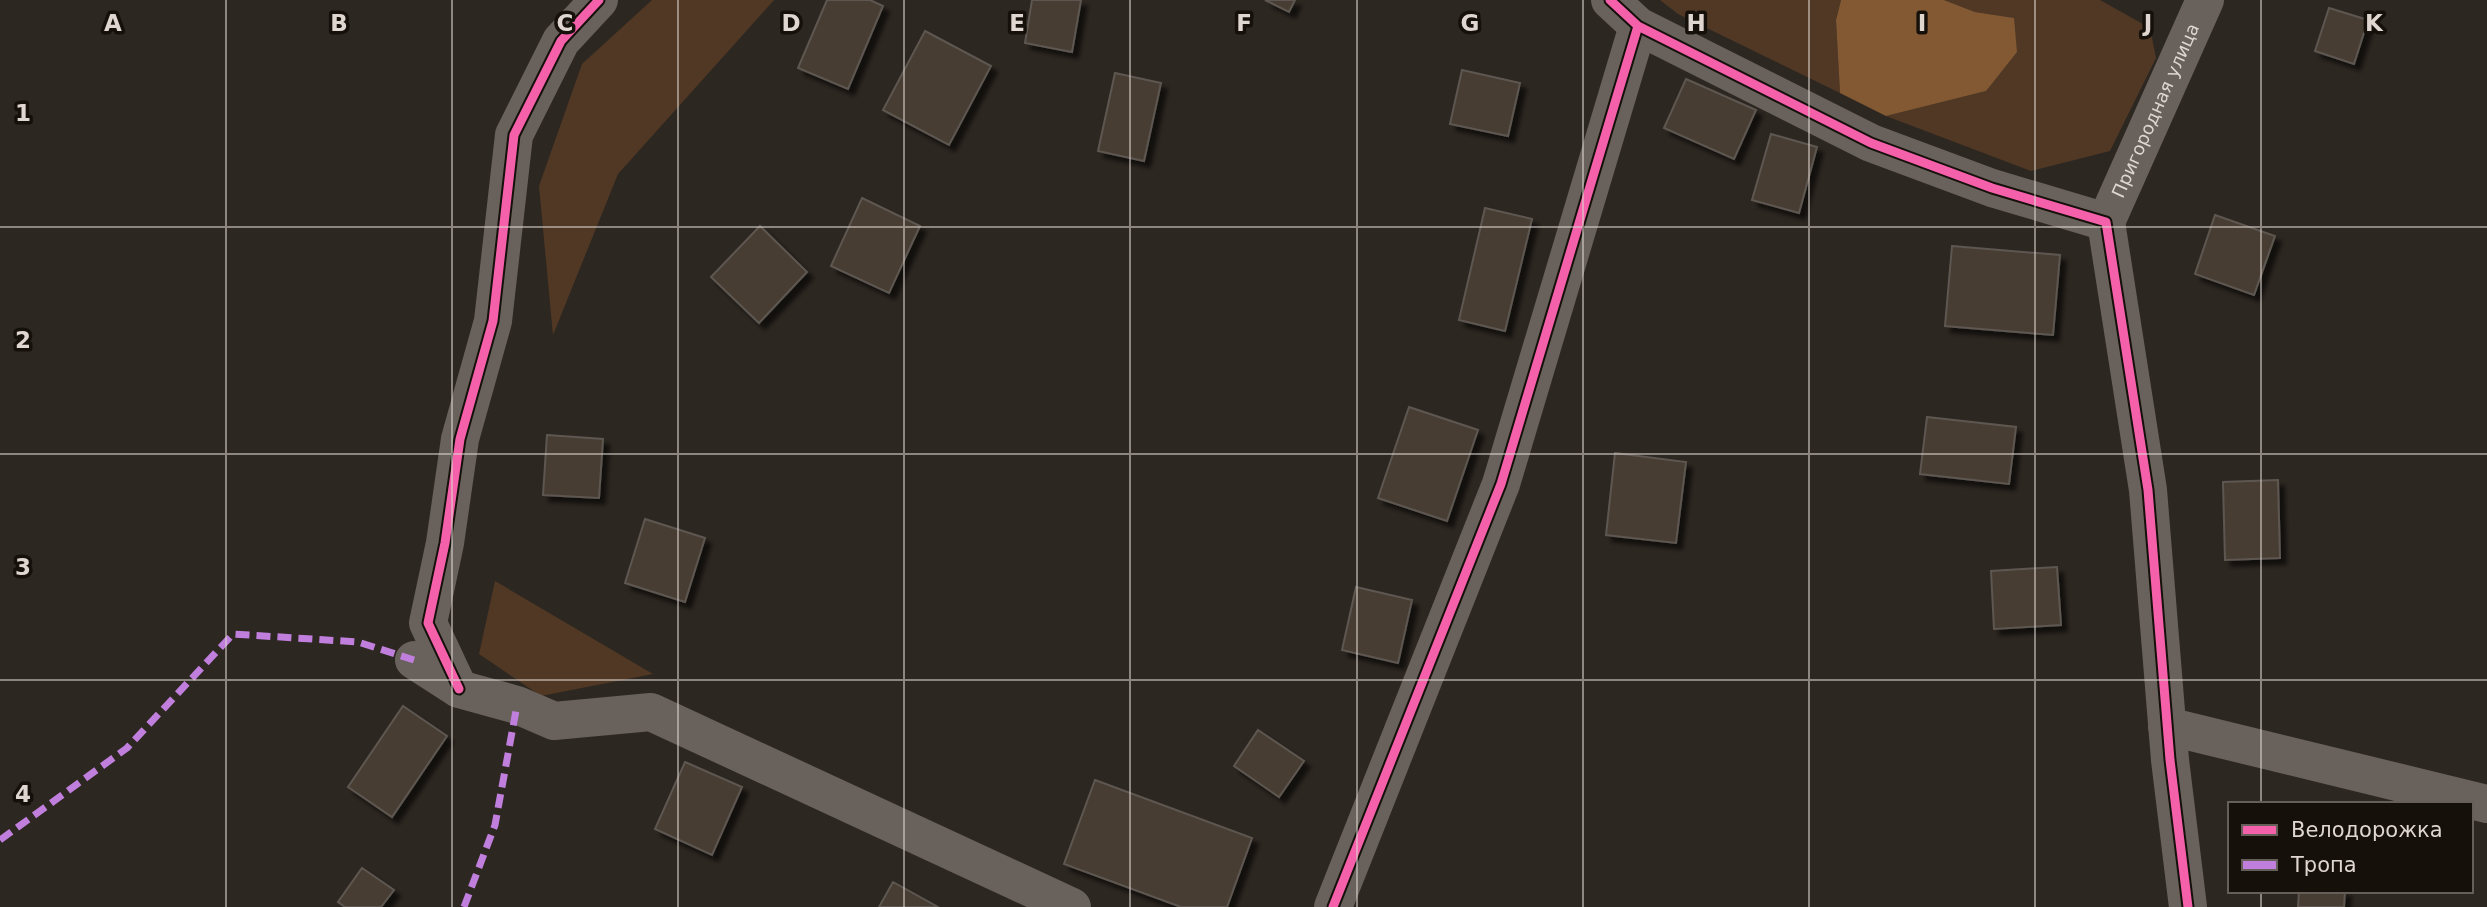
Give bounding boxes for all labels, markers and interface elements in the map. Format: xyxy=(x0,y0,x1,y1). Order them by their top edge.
text: A xyxy=(104,10,122,36)
text: B xyxy=(330,10,348,36)
text: C xyxy=(557,10,573,36)
text: D xyxy=(781,10,801,36)
text: E xyxy=(1009,10,1025,36)
text: F xyxy=(1236,10,1252,36)
text: G xyxy=(1461,10,1479,36)
text: H xyxy=(1686,10,1706,36)
text: I xyxy=(1918,10,1926,36)
text: J xyxy=(2142,10,2152,36)
text: K xyxy=(2365,10,2384,36)
street label: Пригородная улица xyxy=(2107,20,2203,201)
text: 1 xyxy=(15,100,31,126)
text: 2 xyxy=(15,327,31,353)
text: 3 xyxy=(15,554,31,580)
text: 4 xyxy=(15,781,31,807)
legend xyxy=(2228,802,2473,893)
text: Велодорожка xyxy=(2291,818,2443,842)
text: Тропа xyxy=(2290,853,2357,877)

